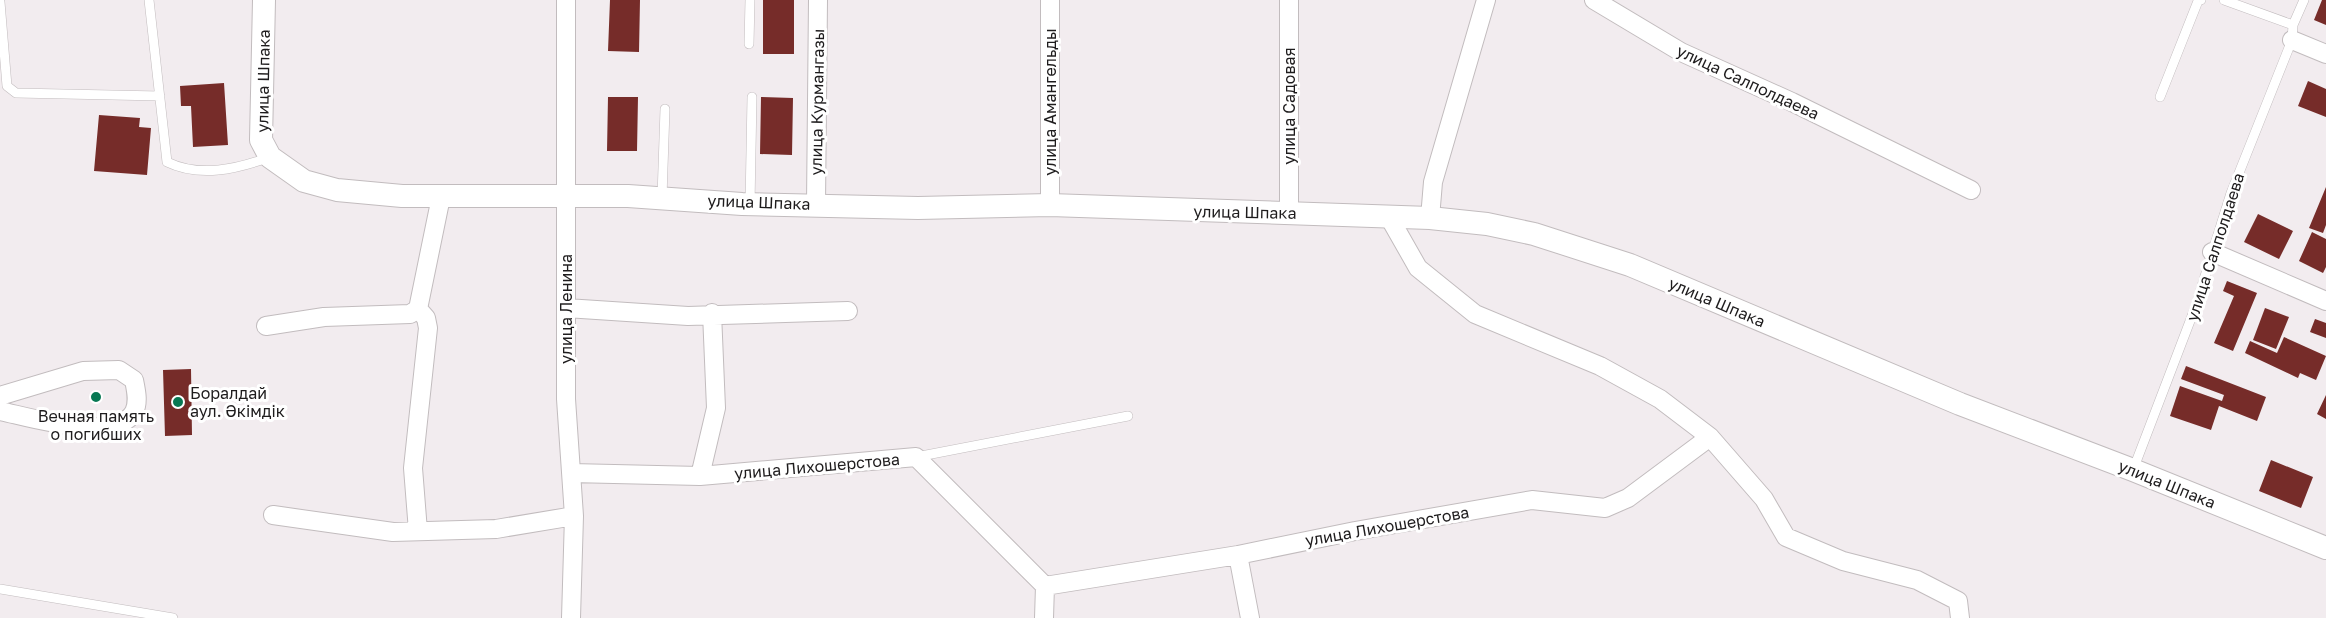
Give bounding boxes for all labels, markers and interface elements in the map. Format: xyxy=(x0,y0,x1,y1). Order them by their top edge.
street label: улица Курмангазы xyxy=(806,28,828,176)
street label: улица Амангельды xyxy=(1040,28,1060,176)
street label: улица Шпака xyxy=(252,29,274,133)
street label: улица Салполдаева xyxy=(1674,40,1822,124)
street label: улица Садовая xyxy=(1279,47,1299,165)
street label: улица Салполдаева xyxy=(2182,170,2248,324)
street label: улица Шпака xyxy=(707,190,811,214)
street label: улица Шпака xyxy=(1193,201,1297,223)
street label: улица Ленина xyxy=(556,254,576,364)
street label: улица Шпака xyxy=(1666,273,1768,331)
place label: Боралдай аул. Әкімдік xyxy=(190,383,285,421)
marker: Вечная память о погибших xyxy=(89,390,103,404)
marker: Боралдай аул. Әкімдік xyxy=(171,395,185,409)
place label: Вечная память о погибших xyxy=(38,406,154,444)
street label: улица Лихошерстова xyxy=(733,449,901,483)
street label: улица Шпака xyxy=(2115,455,2219,513)
street label: улица Лихошерстова xyxy=(1303,502,1471,550)

